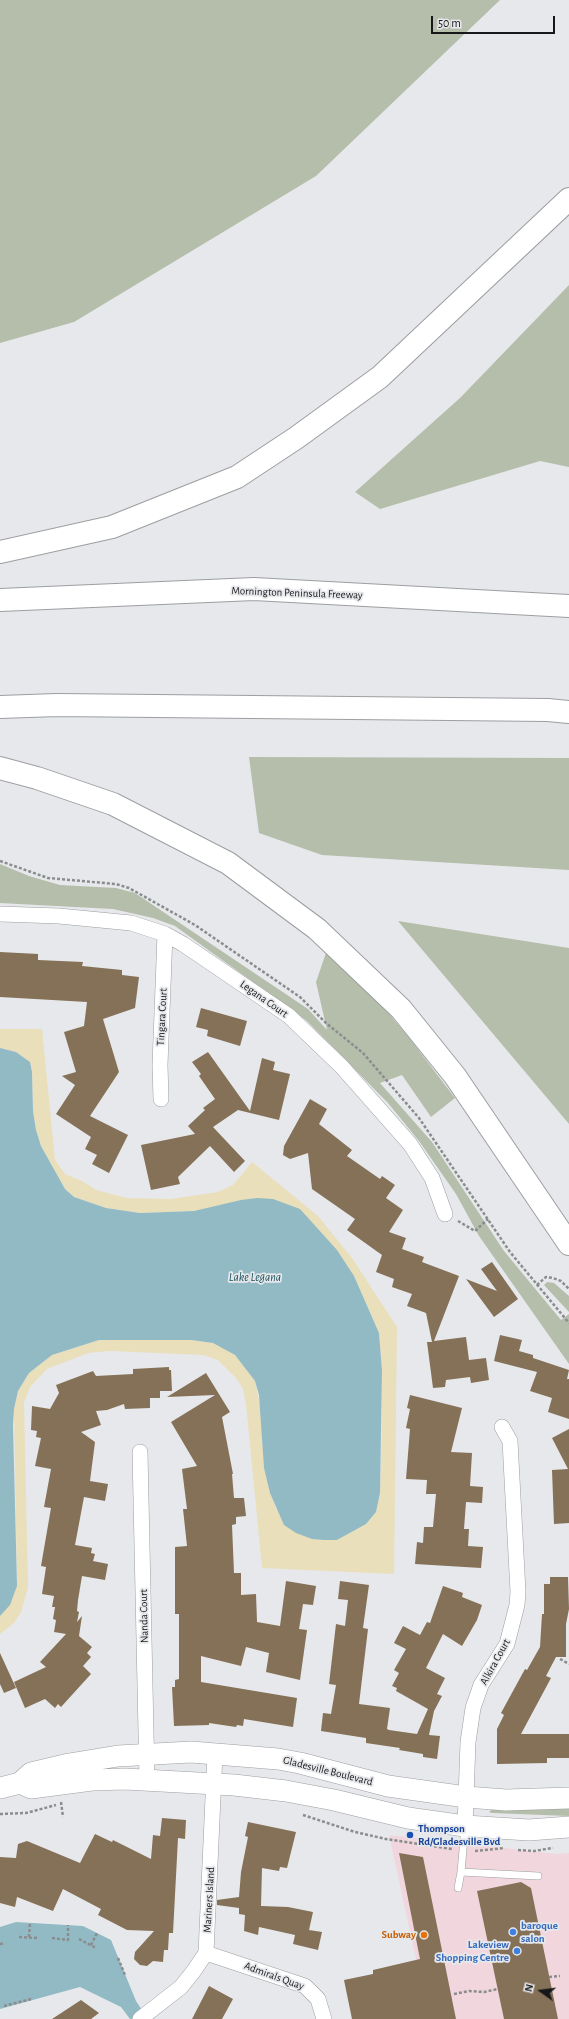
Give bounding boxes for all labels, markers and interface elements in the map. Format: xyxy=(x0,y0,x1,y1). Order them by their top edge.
scale bar xyxy=(433,8,557,34)
text: 50 m xyxy=(438,17,461,29)
street label: Mornington Peninsula Freeway xyxy=(231,584,363,602)
street label: Legana Court xyxy=(237,978,291,1020)
street label: Tingara Court xyxy=(154,988,170,1046)
water label: Lake Legana xyxy=(229,1270,281,1284)
street label: Nanda Court xyxy=(137,1589,151,1643)
street label: Alkira Court xyxy=(477,1637,513,1687)
street label: Gladesville Boulevard xyxy=(282,1753,374,1789)
place label: Thompson Rd/Gladesville Bvd xyxy=(418,1822,500,1848)
marker: Thompson Rd/Gladesville Bvd xyxy=(405,1830,415,1840)
street label: Mariners Island xyxy=(201,1867,217,1933)
place label: baroque salon xyxy=(521,1919,558,1945)
marker: baroque salon xyxy=(508,1927,518,1937)
place label: Subway xyxy=(381,1928,416,1942)
marker: Subway xyxy=(419,1930,429,1940)
place label: Lakeview Shopping Centre xyxy=(436,1938,509,1964)
marker: Lakeview Shopping Centre xyxy=(512,1946,522,1956)
street label: Admirals Quay xyxy=(242,1959,306,1993)
north arrow xyxy=(521,1971,561,2011)
text: N xyxy=(523,1983,535,1993)

